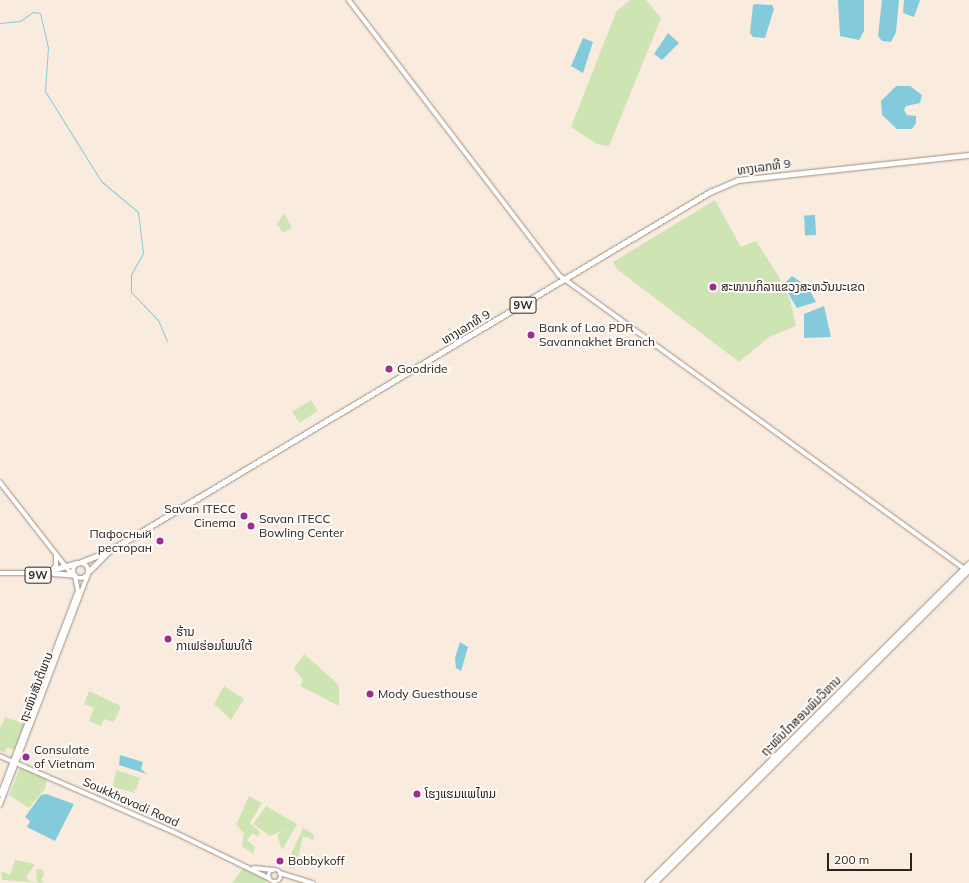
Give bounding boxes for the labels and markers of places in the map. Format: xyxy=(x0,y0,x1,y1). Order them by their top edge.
place label: ສະໜາມກິລາແຂວງສະຫວັນນະເຂດ xyxy=(721,280,865,294)
marker: ສະໜາມກິລາແຂວງສະຫວັນນະເຂດ xyxy=(708,282,718,292)
place label: Bank of Lao PDR Savannakhet Branch xyxy=(539,321,655,349)
marker: Bank of Lao PDR Savannakhet Branch xyxy=(526,330,536,340)
place label: Goodride xyxy=(397,362,448,376)
marker: Goodride xyxy=(384,364,394,374)
place label: Savan ITECC Cinema xyxy=(164,502,236,530)
marker: Savan ITECC Cinema xyxy=(239,511,249,521)
place label: Savan ITECC Bowling Center xyxy=(259,512,344,540)
marker: Savan ITECC Bowling Center xyxy=(246,521,256,531)
place label: Пафосный ресторан xyxy=(89,527,152,555)
marker: Пафосный ресторан xyxy=(155,536,165,546)
place label: ຮ້ານ ກາເຟຮ່ອມໂພນໃຕ້ xyxy=(176,625,252,653)
marker: ຮ້ານ ກາເຟຮ່ອມໂພນໃຕ້ xyxy=(163,634,173,644)
place label: Mody Guesthouse xyxy=(378,687,477,701)
marker: Mody Guesthouse xyxy=(365,689,375,699)
place label: Consulate of Vietnam xyxy=(34,743,95,771)
marker: Consulate of Vietnam xyxy=(21,752,31,762)
place label: ໂຮງແຮມແພໄຫມ xyxy=(425,787,496,801)
marker: ໂຮງແຮມແພໄຫມ xyxy=(412,789,422,799)
place label: Bobbykoff xyxy=(288,854,344,868)
marker: Bobbykoff xyxy=(275,856,285,866)

